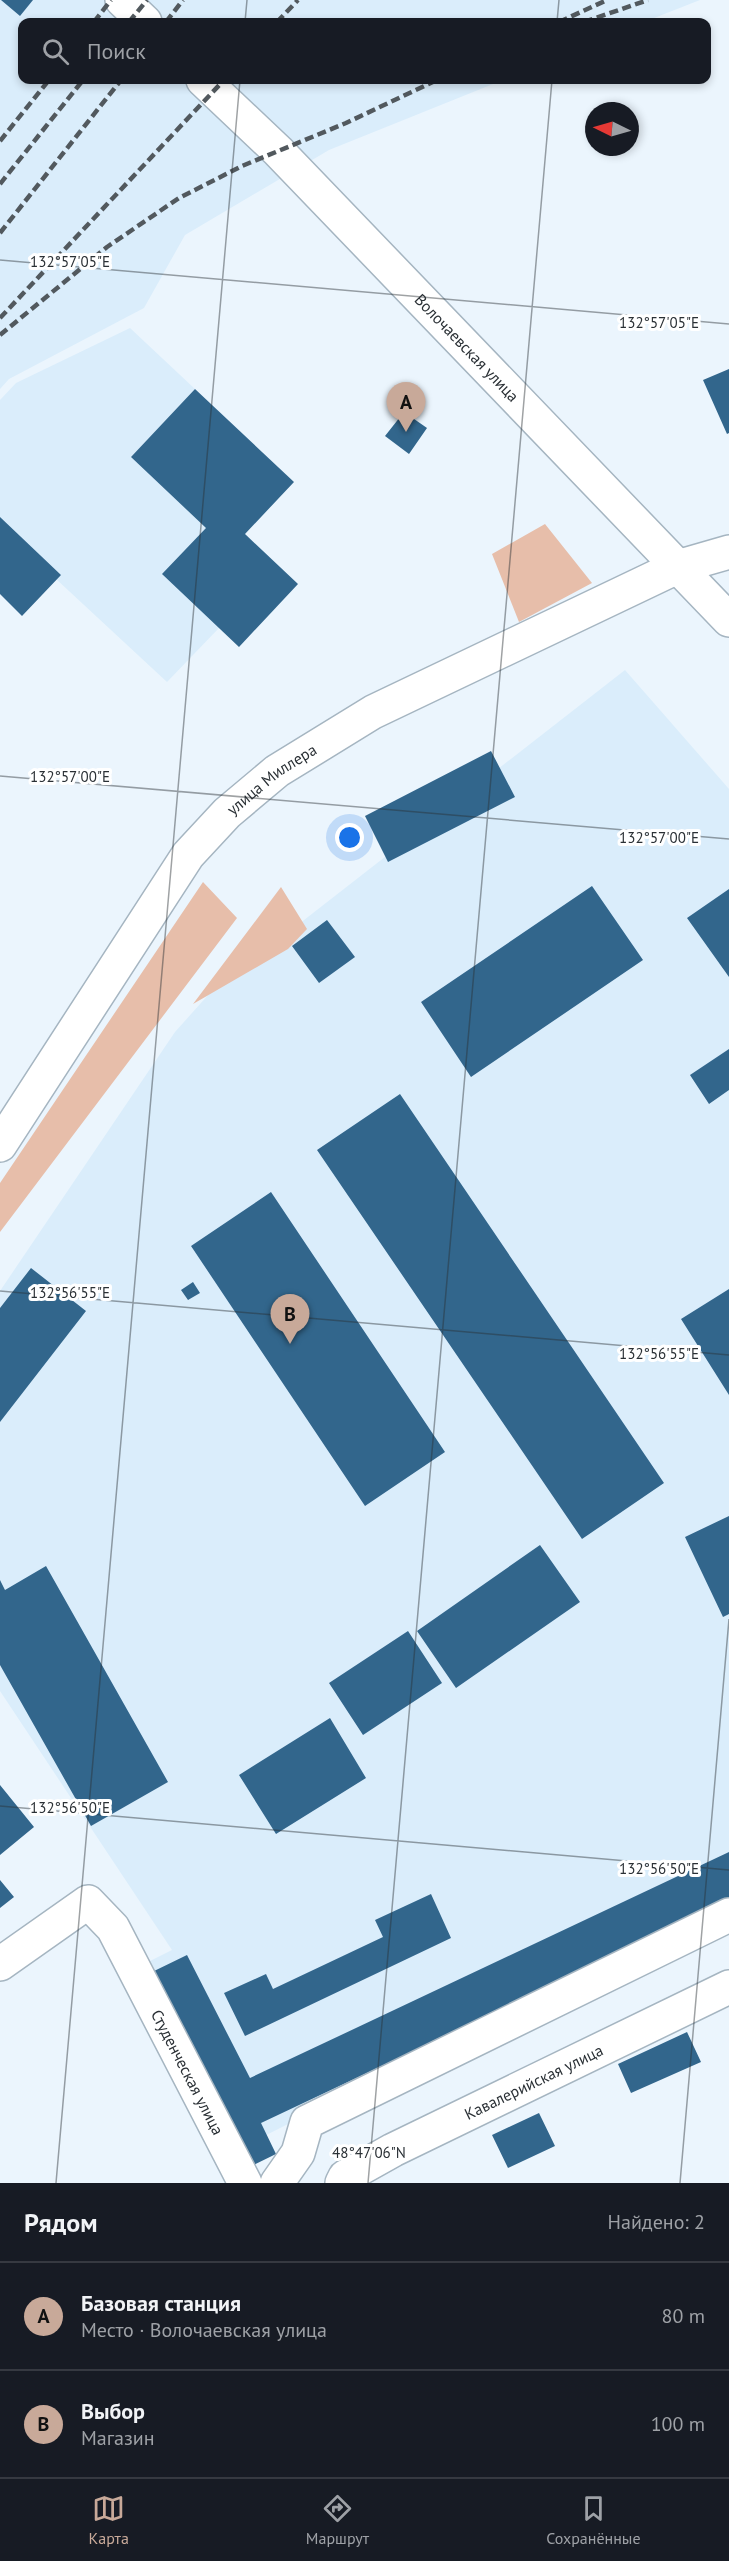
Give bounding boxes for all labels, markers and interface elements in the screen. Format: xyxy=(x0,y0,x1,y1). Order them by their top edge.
search box xyxy=(18,18,711,84)
icon: search xyxy=(39,35,72,68)
text: Поиск xyxy=(87,37,146,65)
north arrow xyxy=(585,102,639,156)
text: 132°57'05"E xyxy=(30,252,110,271)
street label: Волочаевская улица xyxy=(411,290,523,406)
text: 132°57'05"E xyxy=(619,313,699,332)
pin: A xyxy=(386,382,426,432)
street label: улица Миллера xyxy=(222,739,320,819)
text: 132°57'00"E xyxy=(30,767,110,786)
your location xyxy=(335,823,364,852)
text: 132°57'00"E xyxy=(619,828,699,847)
text: 132°56'55"E xyxy=(30,1283,110,1302)
pin: B xyxy=(270,1294,310,1344)
text: 132°56'55"E xyxy=(619,1344,699,1363)
text: 132°56'50"E xyxy=(30,1798,110,1817)
text: 132°56'50"E xyxy=(619,1859,699,1878)
street label: Студенческая улица xyxy=(147,2006,228,2138)
street label: Кавалерийская улица xyxy=(461,2040,606,2124)
text: 48°47'06"N xyxy=(332,2143,406,2162)
text: Рядом xyxy=(24,2206,98,2239)
text: Найдено: 2 xyxy=(608,2209,705,2235)
text: Базовая станция xyxy=(81,2289,241,2317)
text: A xyxy=(37,2303,50,2329)
text: 80 m xyxy=(662,2303,705,2329)
text: Место · Волочаевская улица xyxy=(81,2317,327,2343)
text: Выбор xyxy=(81,2397,145,2425)
text: B xyxy=(38,2411,49,2437)
text: 100 m xyxy=(651,2411,705,2437)
text: Магазин xyxy=(81,2425,155,2451)
tab: Карта xyxy=(88,2492,129,2548)
tab: Маршрут xyxy=(306,2492,369,2548)
tab: Сохранённые xyxy=(546,2492,641,2548)

